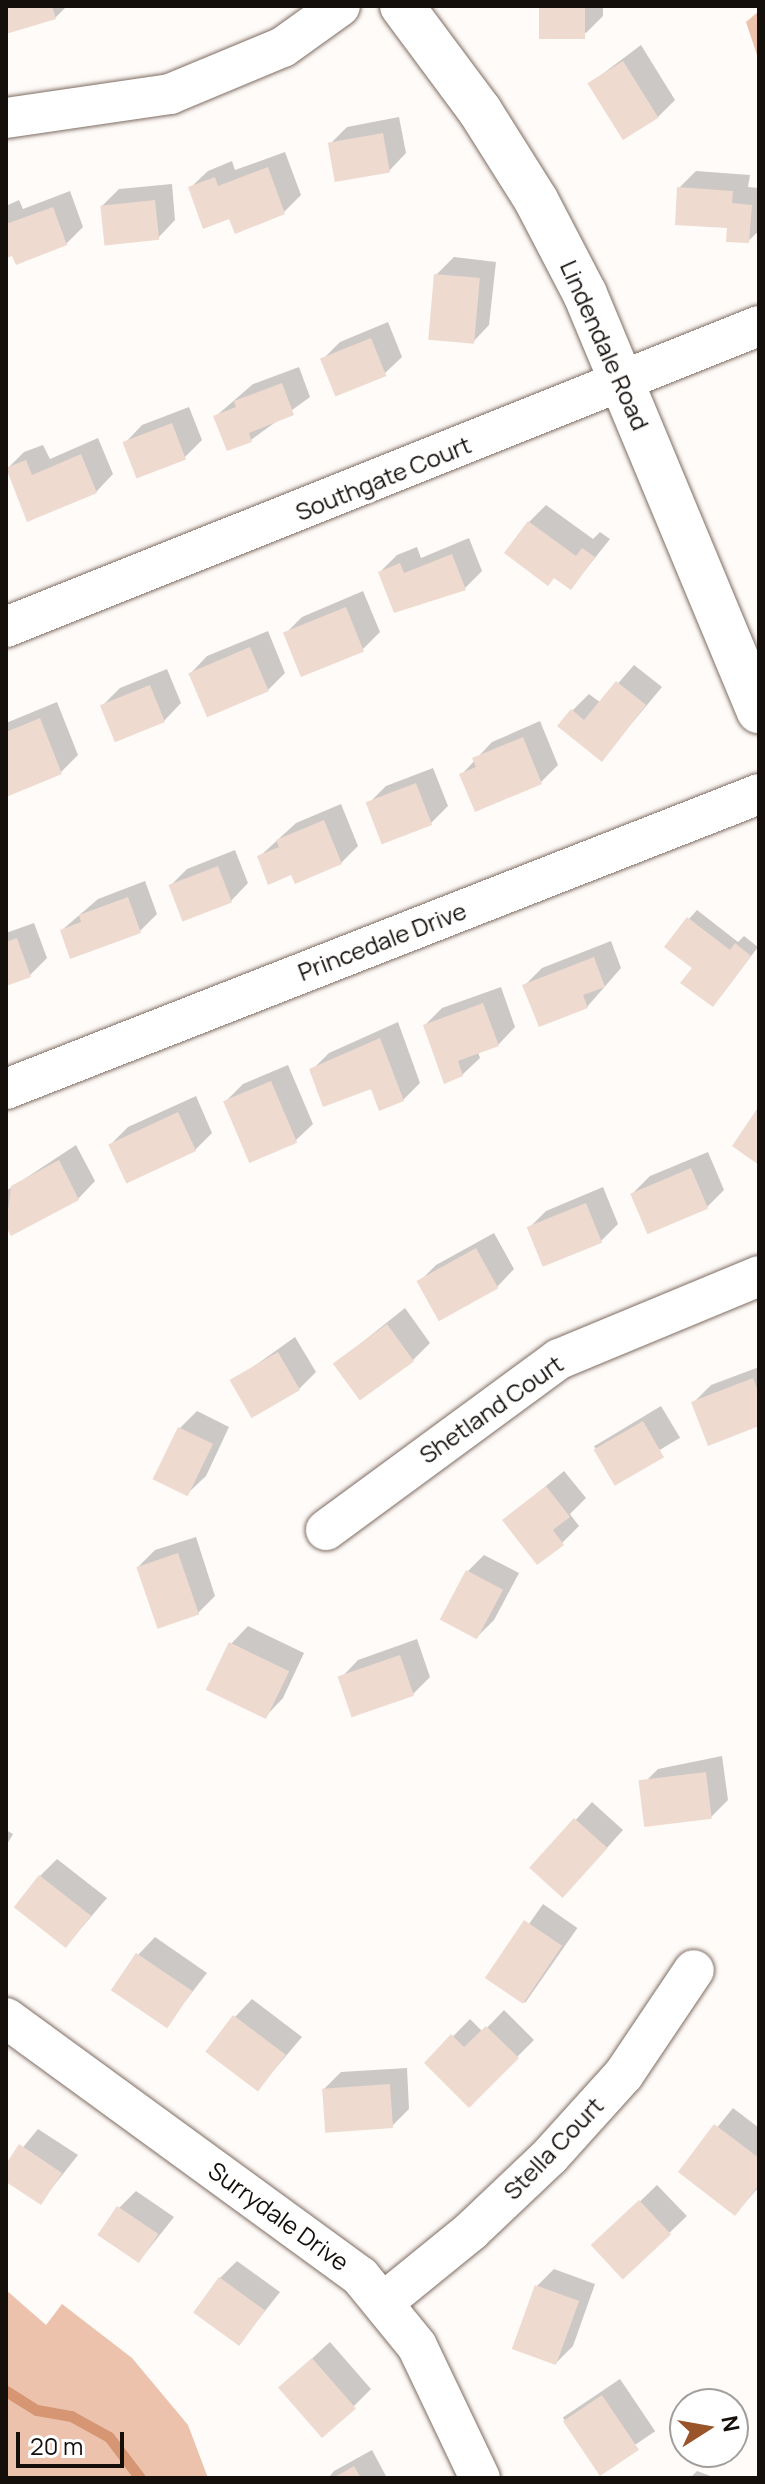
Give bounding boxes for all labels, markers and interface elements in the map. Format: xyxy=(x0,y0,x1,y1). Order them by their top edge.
street label: Lindendale Road xyxy=(555,256,655,434)
street label: Southgate Court xyxy=(291,430,475,526)
street label: Princedale Drive xyxy=(294,896,470,986)
street label: Shetland Court xyxy=(414,1349,568,1469)
street label: Stella Court xyxy=(497,2091,609,2205)
street label: Surrydale Drive xyxy=(203,2155,355,2277)
north arrow xyxy=(669,2388,749,2468)
text: N xyxy=(714,2413,747,2434)
scale bar xyxy=(20,2416,128,2466)
text: 20 m xyxy=(30,2429,83,2462)

